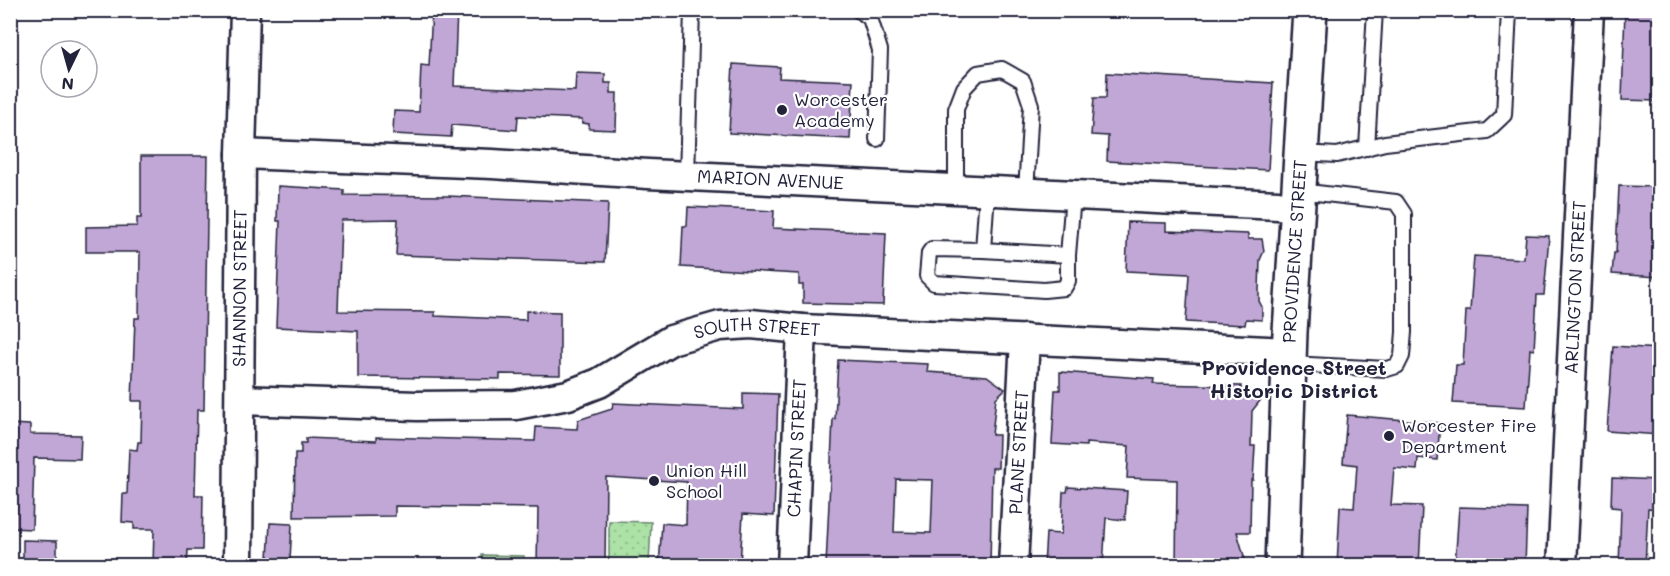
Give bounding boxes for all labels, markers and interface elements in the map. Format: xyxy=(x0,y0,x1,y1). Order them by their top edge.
north arrow xyxy=(39,39,99,99)
text: N xyxy=(61,73,75,95)
place label: Worcester Academy xyxy=(794,87,888,132)
marker: Worcester Academy xyxy=(775,103,789,117)
street label: PROVIDENCE STREET xyxy=(1277,159,1312,343)
street label: MARION AVENUE xyxy=(696,163,844,195)
street label: ARLINGTON STREET xyxy=(1558,200,1591,375)
street label: SHANNON STREET xyxy=(226,209,252,367)
street label: SOUTH STREET xyxy=(691,311,821,344)
district label: Providence Street Historic District xyxy=(1201,354,1387,403)
street label: CHAPIN STREET xyxy=(781,378,811,518)
street label: PLANE STREET xyxy=(1003,389,1033,515)
place label: Worcester Fire Department xyxy=(1401,413,1537,458)
marker: Worcester Fire Department xyxy=(1382,429,1396,443)
place label: Union Hill School xyxy=(666,458,747,503)
marker: Union Hill School xyxy=(647,474,661,488)

